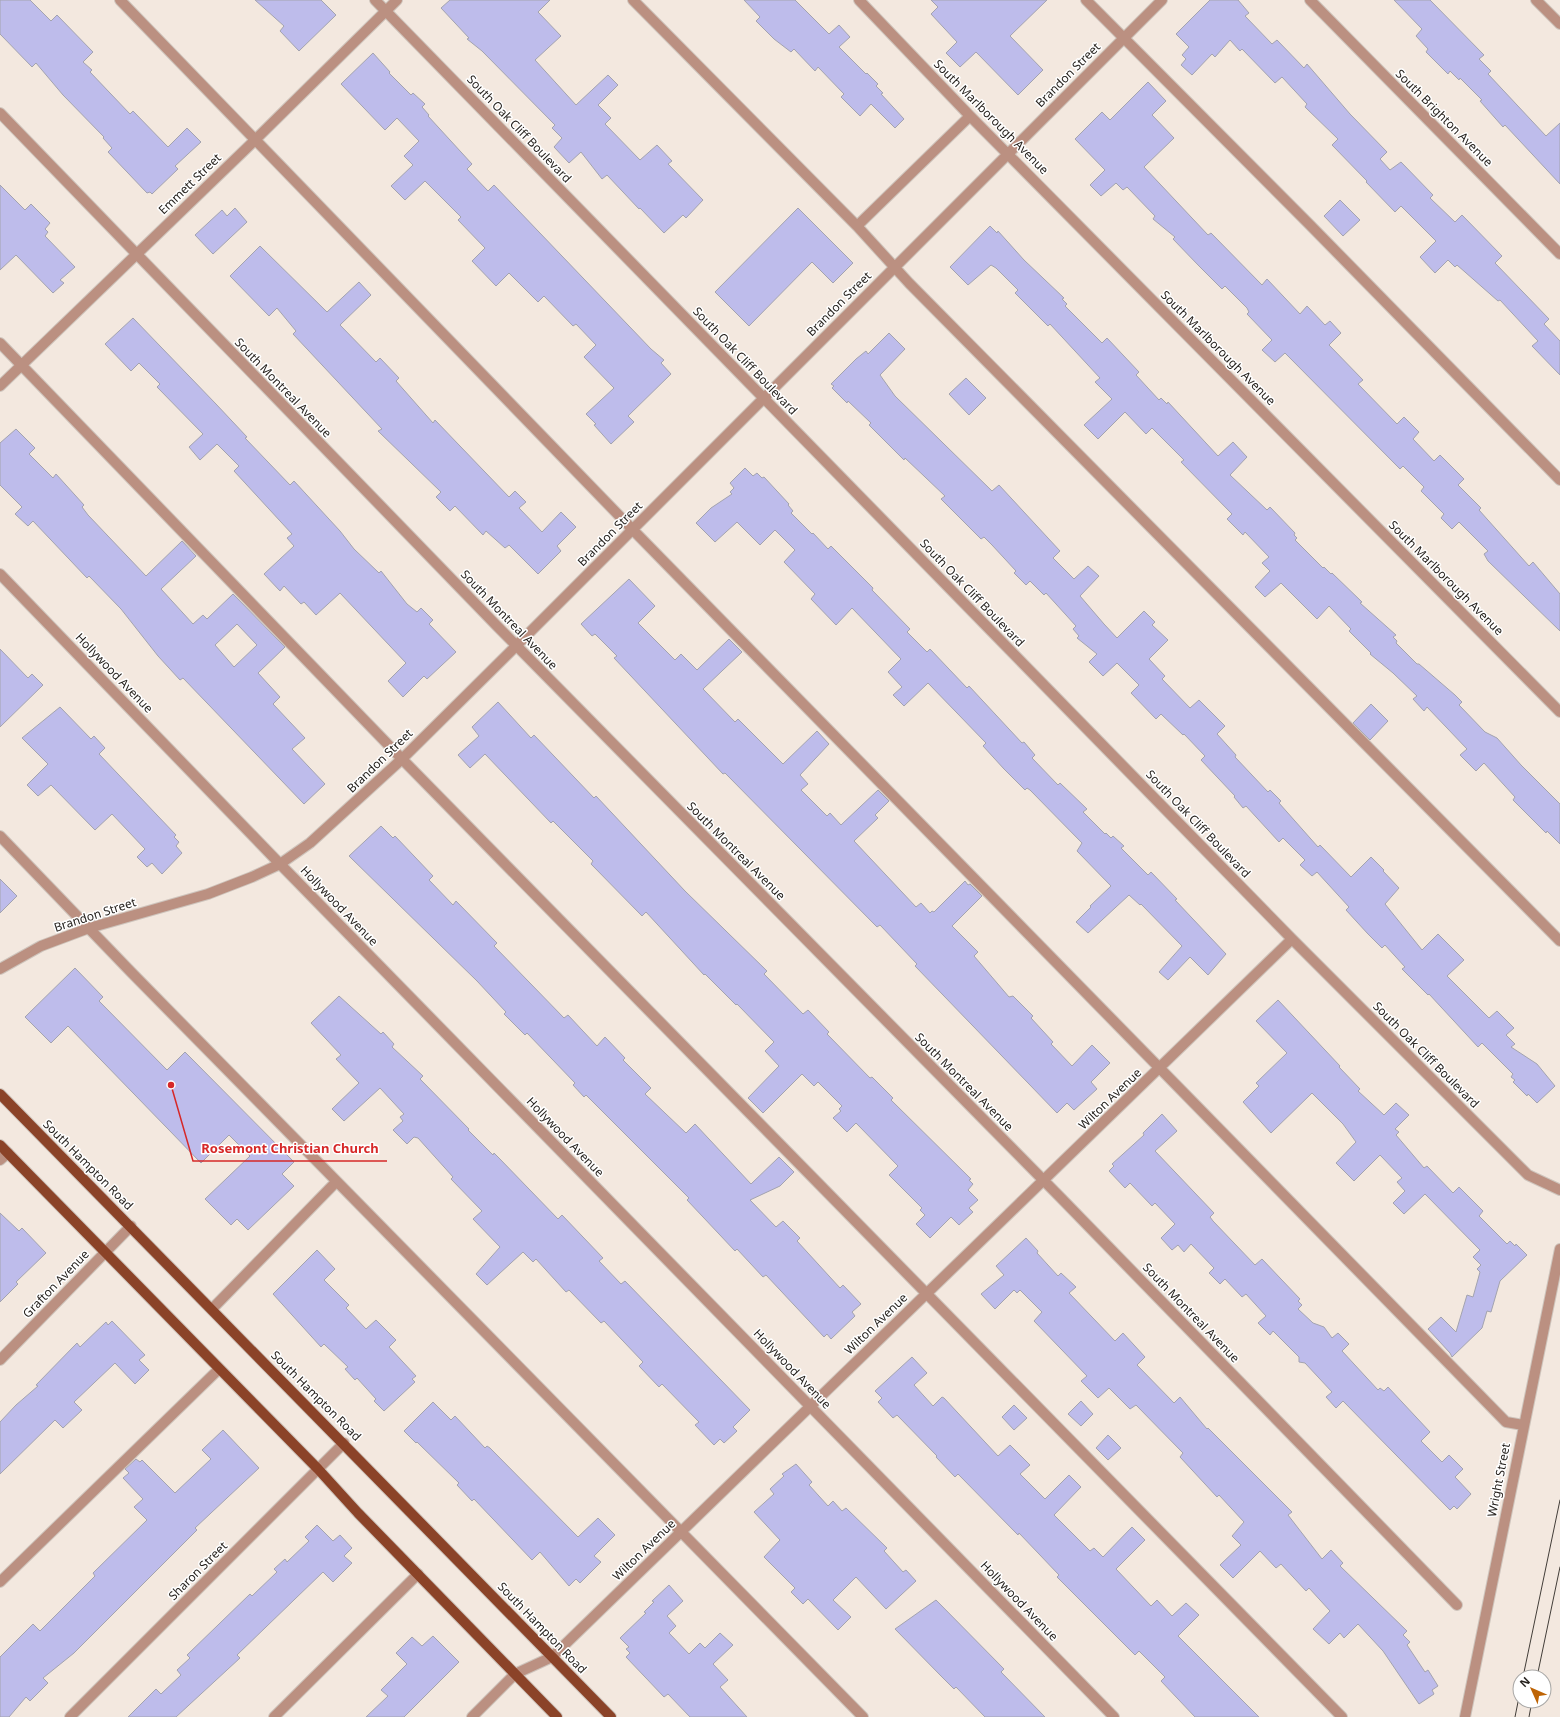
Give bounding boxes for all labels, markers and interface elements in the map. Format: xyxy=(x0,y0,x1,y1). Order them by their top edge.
street label: Brandon Street xyxy=(1031,38,1104,111)
street label: South Marlborough Avenue xyxy=(930,56,1053,178)
street label: South Brighton Avenue xyxy=(1392,65,1497,170)
street label: South Oak Cliff Boulevard xyxy=(463,71,575,186)
street label: Emmett Street xyxy=(155,149,225,218)
street label: Brandon Street xyxy=(802,267,875,340)
street label: South Marlborough Avenue xyxy=(1157,287,1280,409)
street label: South Oak Cliff Boulevard xyxy=(689,303,801,418)
street label: South Montreal Avenue xyxy=(231,334,336,441)
street label: Brandon Street xyxy=(573,497,646,570)
street label: South Marlborough Avenue xyxy=(1385,517,1508,639)
street label: South Oak Cliff Boulevard xyxy=(916,535,1028,650)
street label: South Montreal Avenue xyxy=(457,566,562,673)
street label: Hollywood Avenue xyxy=(72,629,157,717)
street label: Brandon Street xyxy=(343,724,417,796)
street label: South Oak Cliff Boulevard xyxy=(1142,766,1254,881)
street label: South Montreal Avenue xyxy=(683,798,789,904)
street label: Hollywood Avenue xyxy=(297,862,382,950)
street label: Brandon Street xyxy=(52,893,139,936)
street label: South Oak Cliff Boulevard xyxy=(1369,998,1483,1112)
street label: South Montreal Avenue xyxy=(911,1029,1017,1135)
street label: Wilton Avenue xyxy=(1074,1064,1145,1133)
street label: Hollywood Avenue xyxy=(523,1093,608,1181)
street label: South Hampton Road xyxy=(39,1116,137,1214)
callout: Rosemont Christian Church xyxy=(193,1136,387,1161)
text: Rosemont Christian Church xyxy=(201,1139,379,1157)
street label: Grafton Avenue xyxy=(19,1246,93,1321)
street label: South Montreal Avenue xyxy=(1139,1259,1244,1366)
street label: Wilton Avenue xyxy=(840,1289,911,1358)
street label: Hollywood Avenue xyxy=(750,1325,835,1413)
street label: South Hampton Road xyxy=(267,1347,365,1445)
street label: Wright Street xyxy=(1483,1441,1514,1518)
street label: Wilton Avenue xyxy=(608,1515,679,1584)
street label: Sharon Street xyxy=(164,1537,231,1604)
street label: Hollywood Avenue xyxy=(977,1557,1062,1645)
street label: South Hampton Road xyxy=(494,1578,591,1677)
north arrow xyxy=(1512,1669,1552,1709)
text: N xyxy=(1516,1673,1533,1690)

